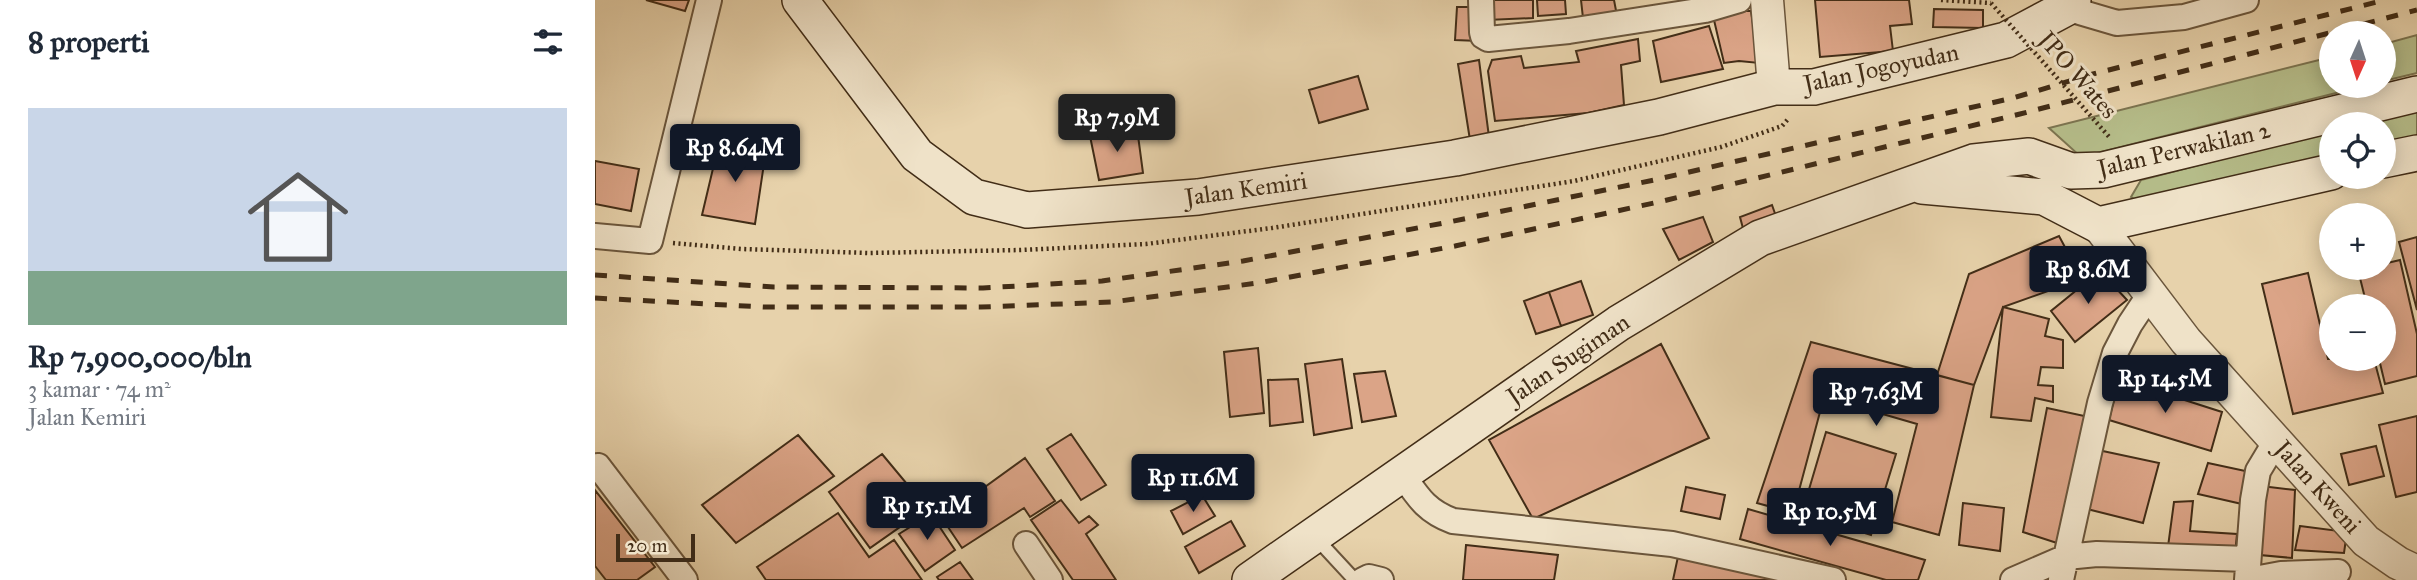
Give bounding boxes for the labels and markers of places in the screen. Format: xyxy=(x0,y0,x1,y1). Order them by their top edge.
pin: Rp 7.9M xyxy=(1052,94,1182,154)
pin: Rp 8.64M xyxy=(663,124,807,184)
pin: Rp 8.6M xyxy=(2023,246,2153,306)
pin: Rp 14.5M xyxy=(2093,356,2237,415)
pin: Rp 7.63M xyxy=(1804,368,1948,428)
pin: Rp 11.6M xyxy=(1121,454,1265,514)
pin: Rp 15.1M xyxy=(855,482,999,542)
pin: Rp 10.5M xyxy=(1758,489,1902,548)

